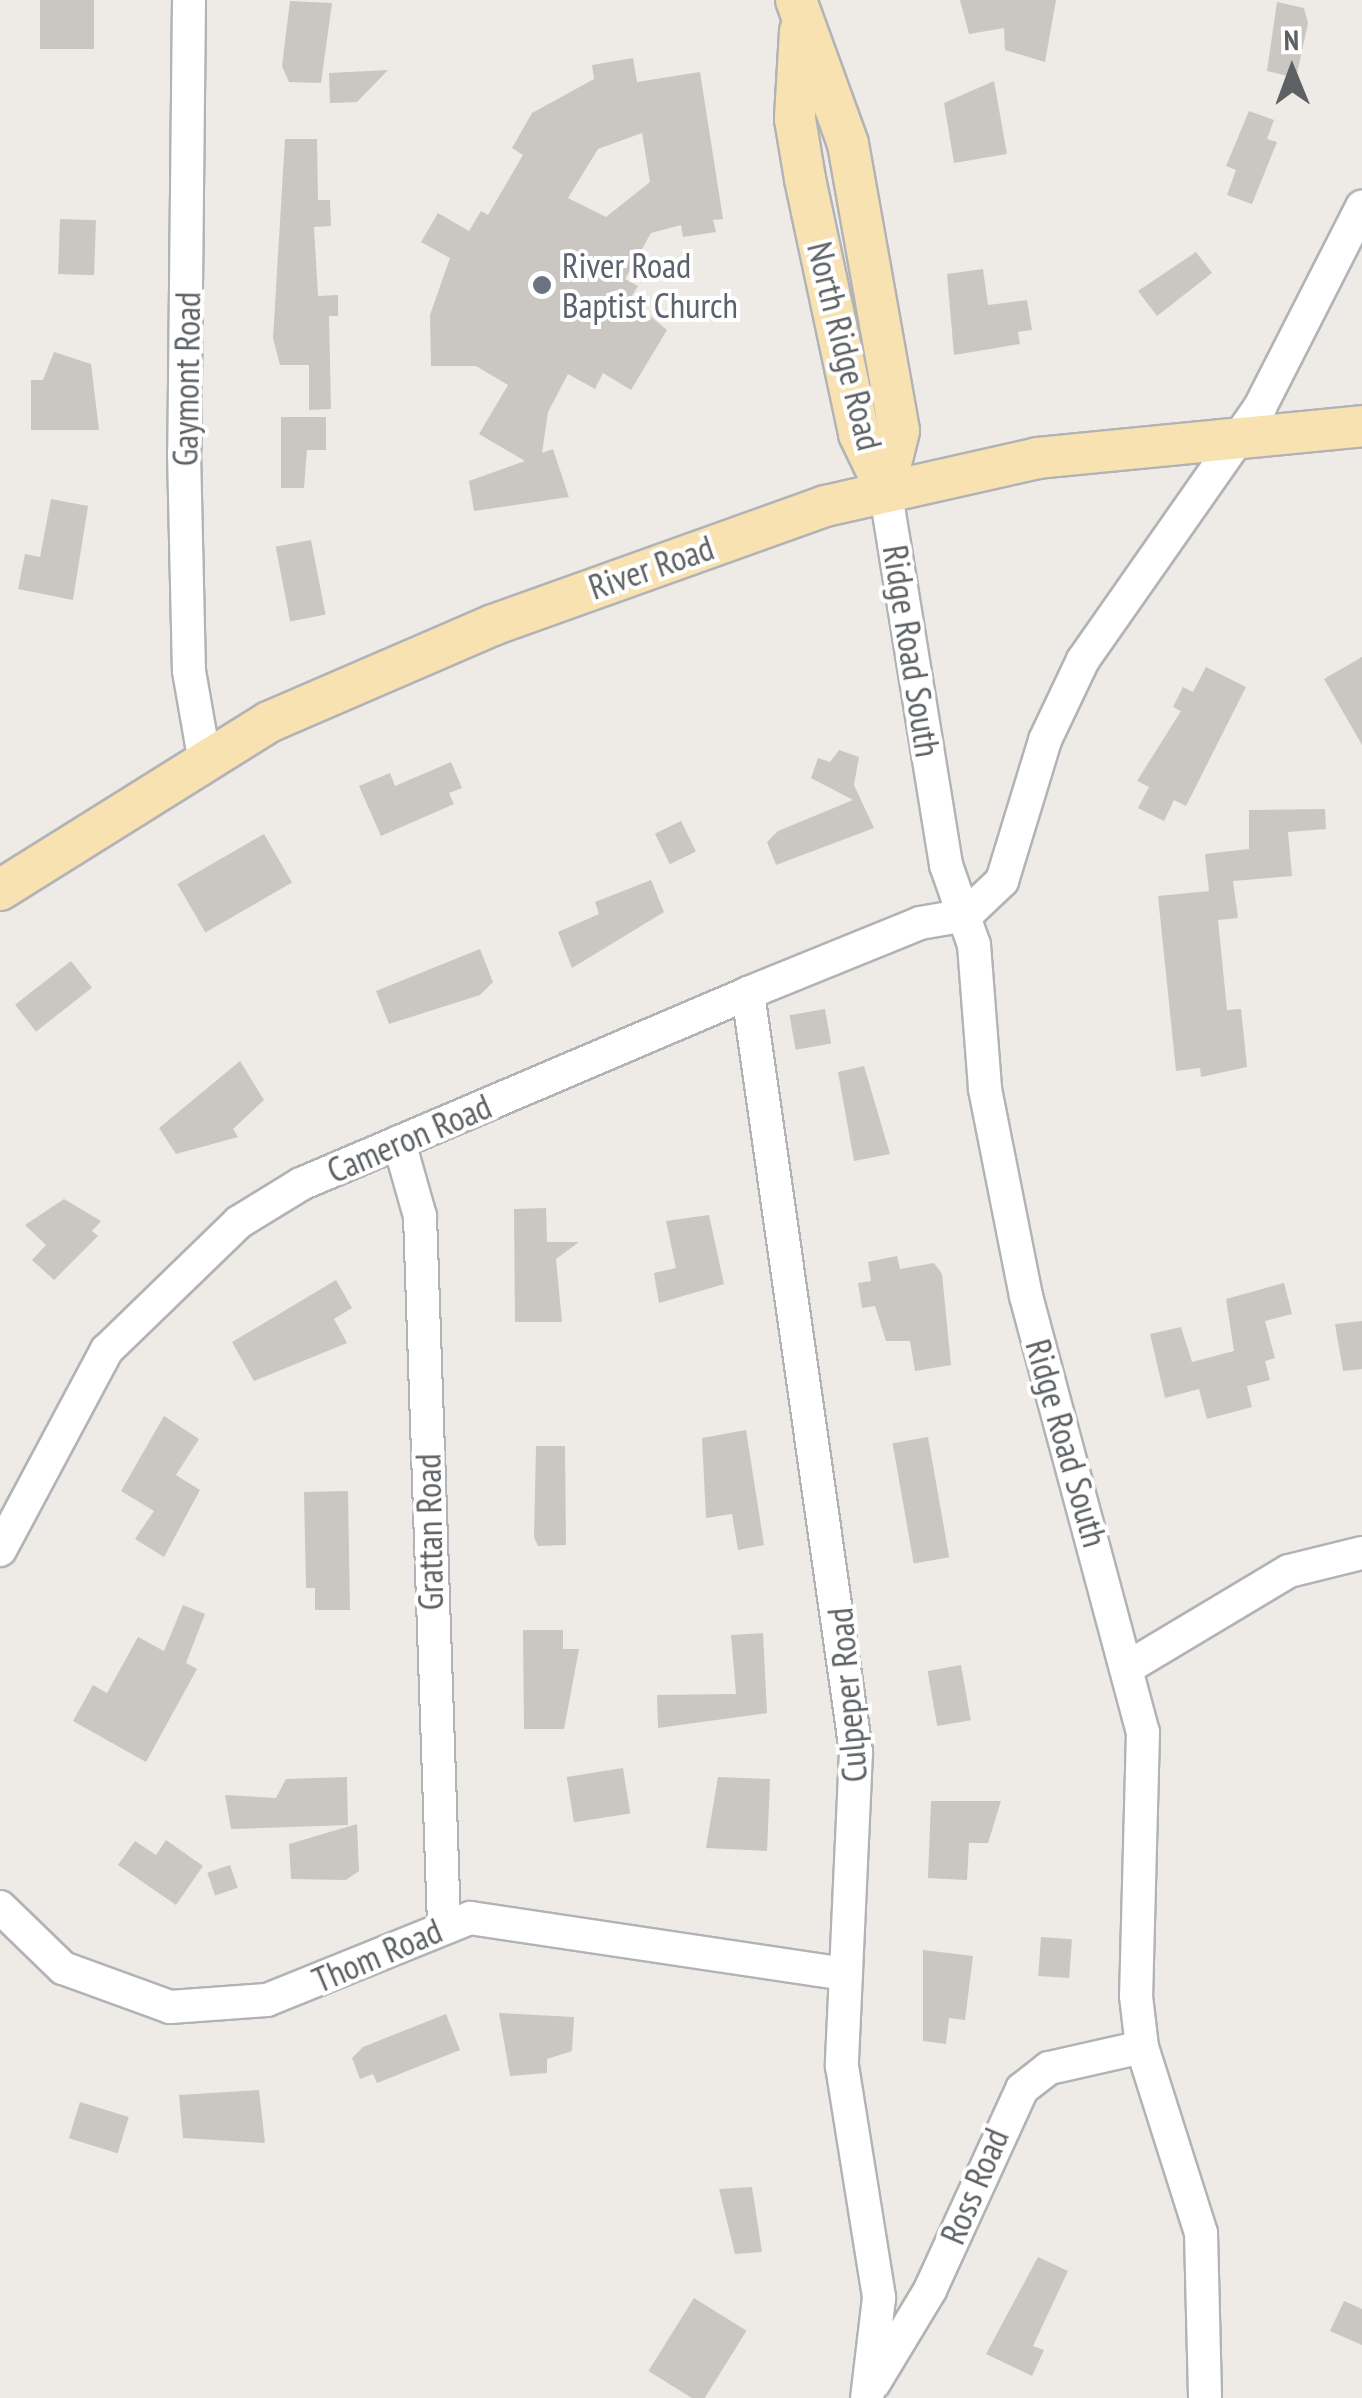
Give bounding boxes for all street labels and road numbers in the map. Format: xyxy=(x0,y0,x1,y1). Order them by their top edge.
street label: North Ridge Road xyxy=(799,238,891,454)
street label: Gaymont Road xyxy=(163,291,209,467)
street label: River Road xyxy=(583,526,719,608)
street label: Ridge Road South xyxy=(875,542,949,760)
street label: Cameron Road xyxy=(321,1085,497,1191)
street label: Ridge Road South xyxy=(1017,1334,1117,1552)
street label: Grattan Road xyxy=(407,1453,451,1611)
street label: Culpeper Road xyxy=(818,1606,876,1784)
street label: Thom Road xyxy=(306,1909,448,2001)
street label: Ross Road xyxy=(931,2122,1017,2250)

